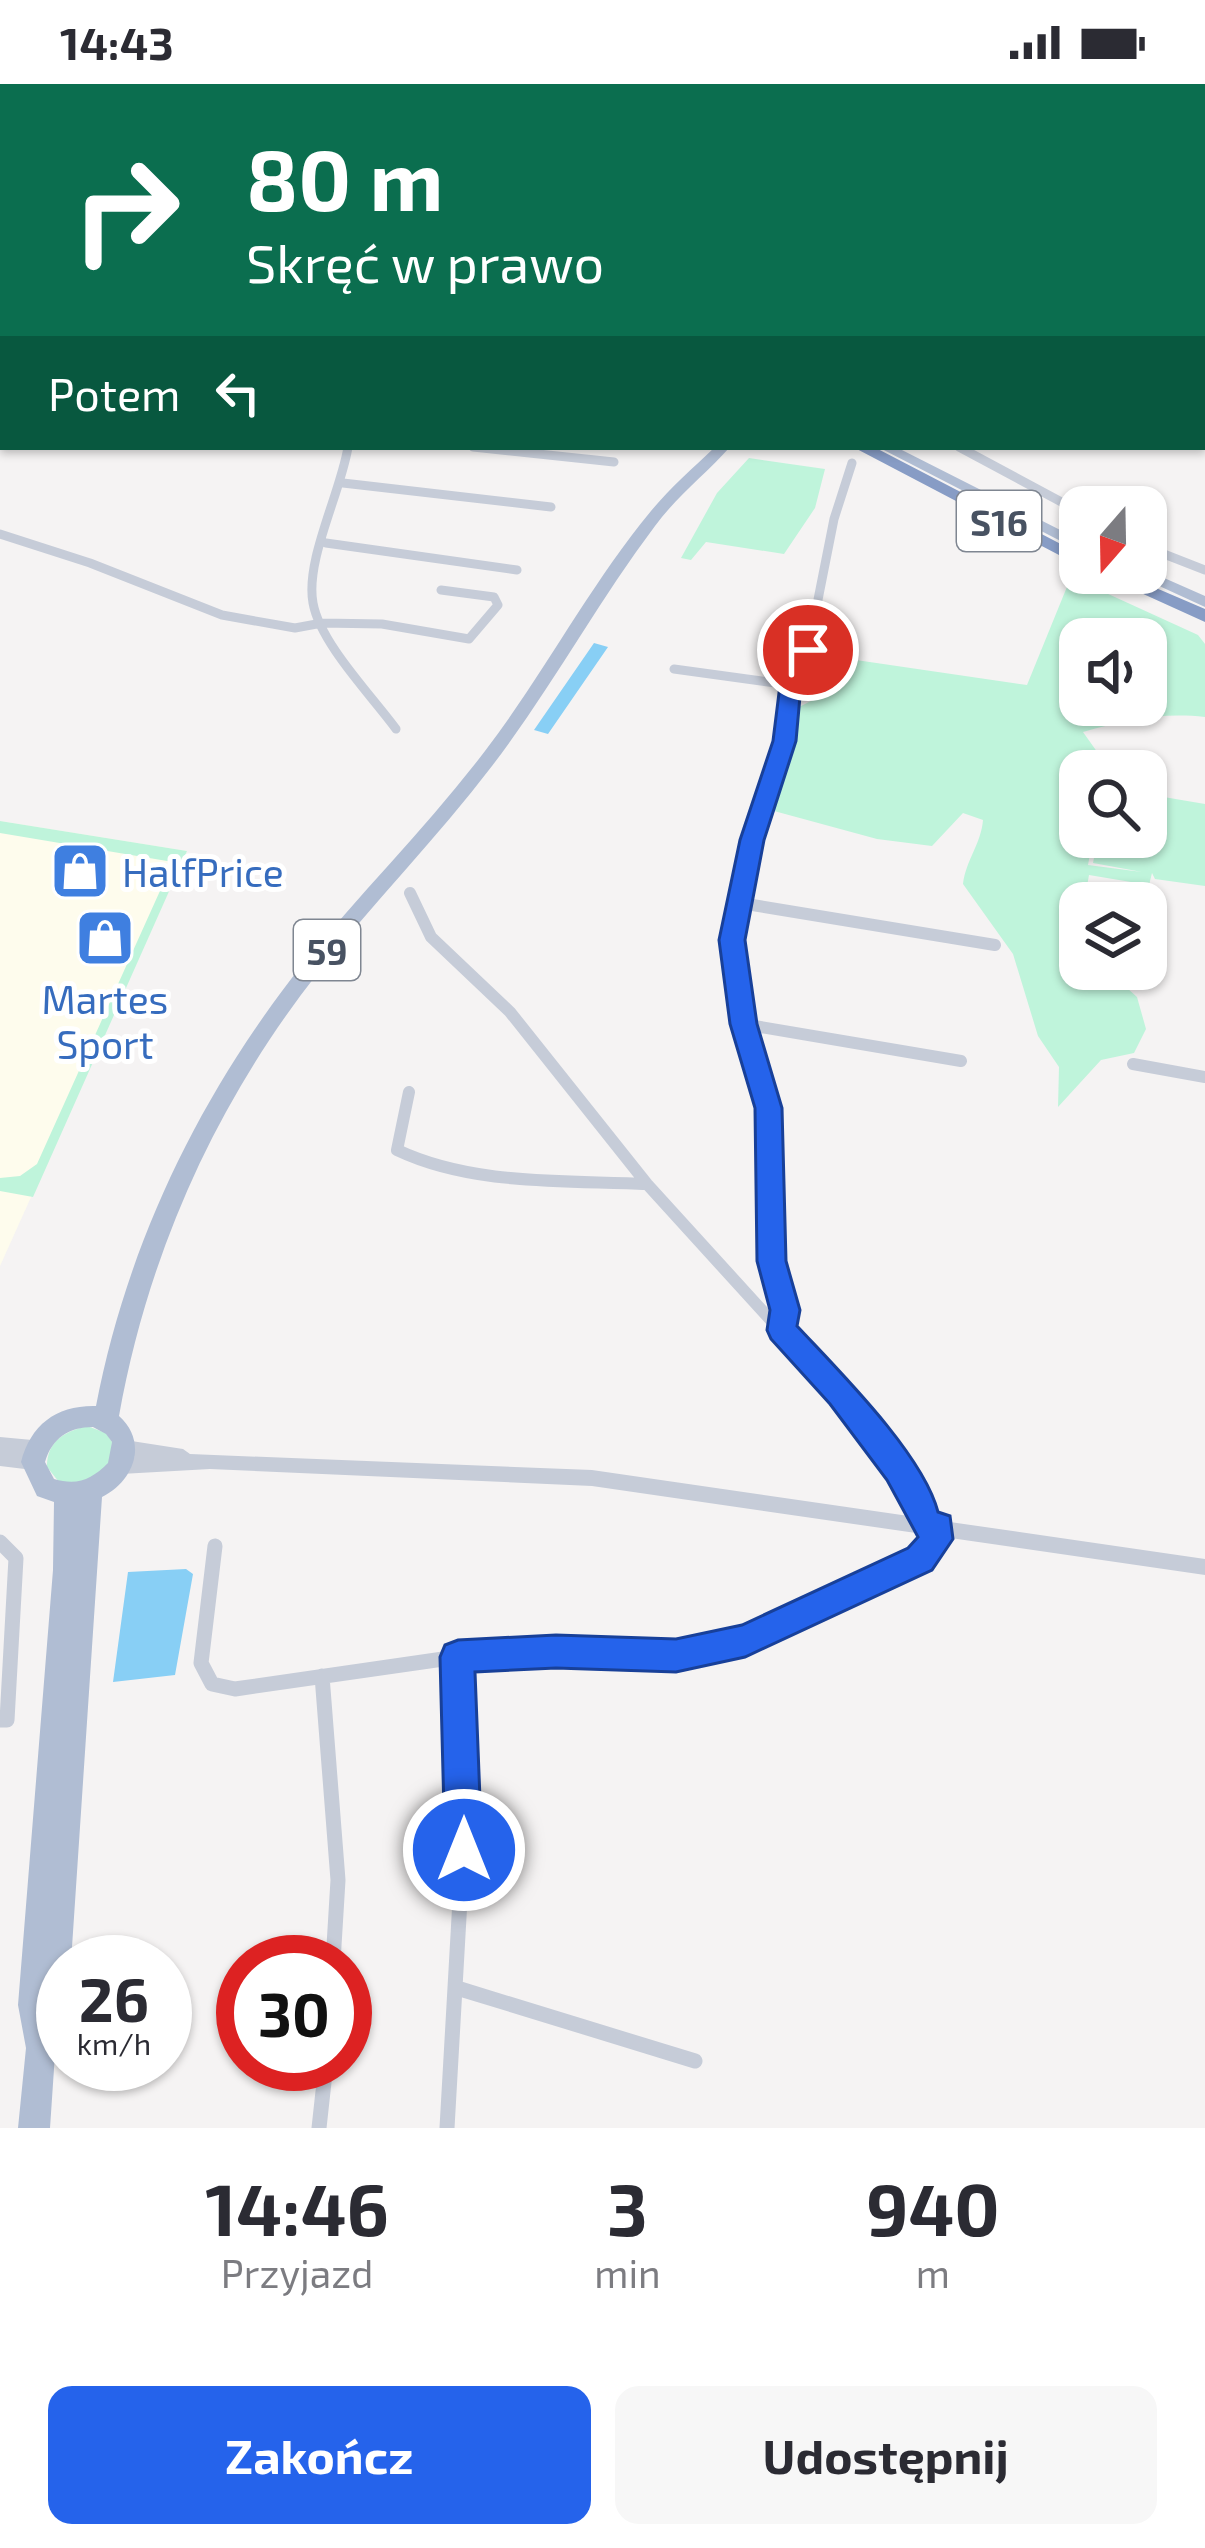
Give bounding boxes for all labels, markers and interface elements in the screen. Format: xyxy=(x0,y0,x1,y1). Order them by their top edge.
text: 14:43 xyxy=(60,15,174,69)
text: 80 m xyxy=(246,127,443,228)
icon: right xyxy=(48,132,204,288)
text: Skręć w prawo xyxy=(246,229,604,294)
icon: left xyxy=(205,360,271,426)
text: Potem xyxy=(48,366,181,420)
north arrow xyxy=(1059,486,1167,594)
map controls xyxy=(1059,486,1167,990)
road number: S16 xyxy=(957,491,1041,551)
pin xyxy=(757,599,859,701)
icon: arrive xyxy=(775,617,841,683)
button: sound xyxy=(1059,618,1167,726)
button: search xyxy=(1059,750,1167,858)
shop icon: HalfPrice xyxy=(49,840,111,902)
place label: HalfPrice xyxy=(122,848,284,895)
button: layers xyxy=(1059,882,1167,990)
shop icon: Martes Sport xyxy=(74,907,136,969)
road number: 59 xyxy=(294,920,360,980)
place label: Martes Sport xyxy=(42,975,168,1067)
position arrow xyxy=(401,1787,527,1913)
speed limit sign: 30 xyxy=(216,1935,372,2091)
text: 26 xyxy=(79,1962,149,2034)
text: km/h xyxy=(77,2025,151,2061)
text: 14:46 xyxy=(205,2164,389,2250)
text: 3 xyxy=(607,2164,648,2250)
text: 940 xyxy=(866,2164,1000,2250)
text: Przyjazd xyxy=(221,2249,373,2296)
text: min xyxy=(594,2249,661,2296)
text: m xyxy=(916,2249,950,2296)
button: Zakończ xyxy=(48,2386,591,2524)
button: Udostępnij xyxy=(615,2386,1157,2524)

